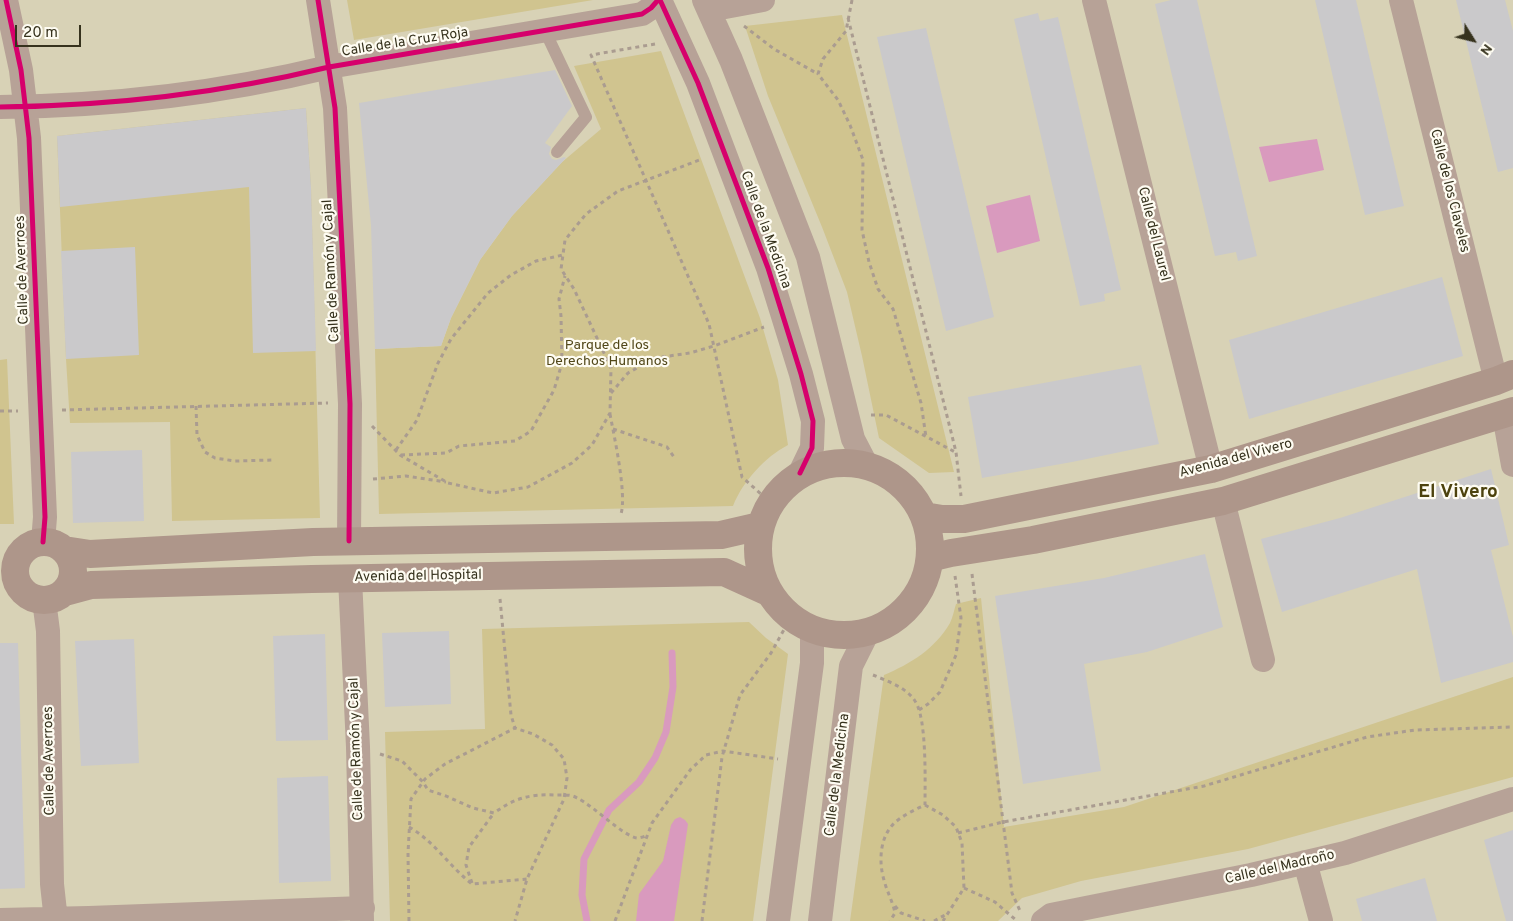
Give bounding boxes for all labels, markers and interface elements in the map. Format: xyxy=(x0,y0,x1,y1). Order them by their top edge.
scale bar xyxy=(18,15,84,47)
north arrow xyxy=(1448,15,1498,65)
text: 20 m xyxy=(23,24,58,43)
street label: Calle de la Cruz Roja xyxy=(341,25,469,61)
text: N xyxy=(1476,40,1495,58)
street label: Calle de los Claveles xyxy=(1426,127,1472,255)
street label: Calle de la Medicina xyxy=(736,169,794,291)
street label: Calle del Laurel xyxy=(1133,185,1173,283)
street label: Calle de Ramón y Cajal xyxy=(320,199,344,343)
street label: Calle de Averroes xyxy=(13,215,33,325)
park label: Parque de los Derechos Humanos xyxy=(546,338,668,371)
street label: Avenida del Vivero xyxy=(1178,436,1294,482)
district label: El Vivero xyxy=(1418,482,1498,504)
street label: Avenida del Hospital xyxy=(354,567,482,587)
street label: Calle de Ramón y Cajal xyxy=(346,677,368,821)
street label: Calle de Averroes xyxy=(41,706,59,816)
street label: Calle de la Medicina xyxy=(822,712,854,838)
street label: Calle del Madroño xyxy=(1224,847,1336,889)

